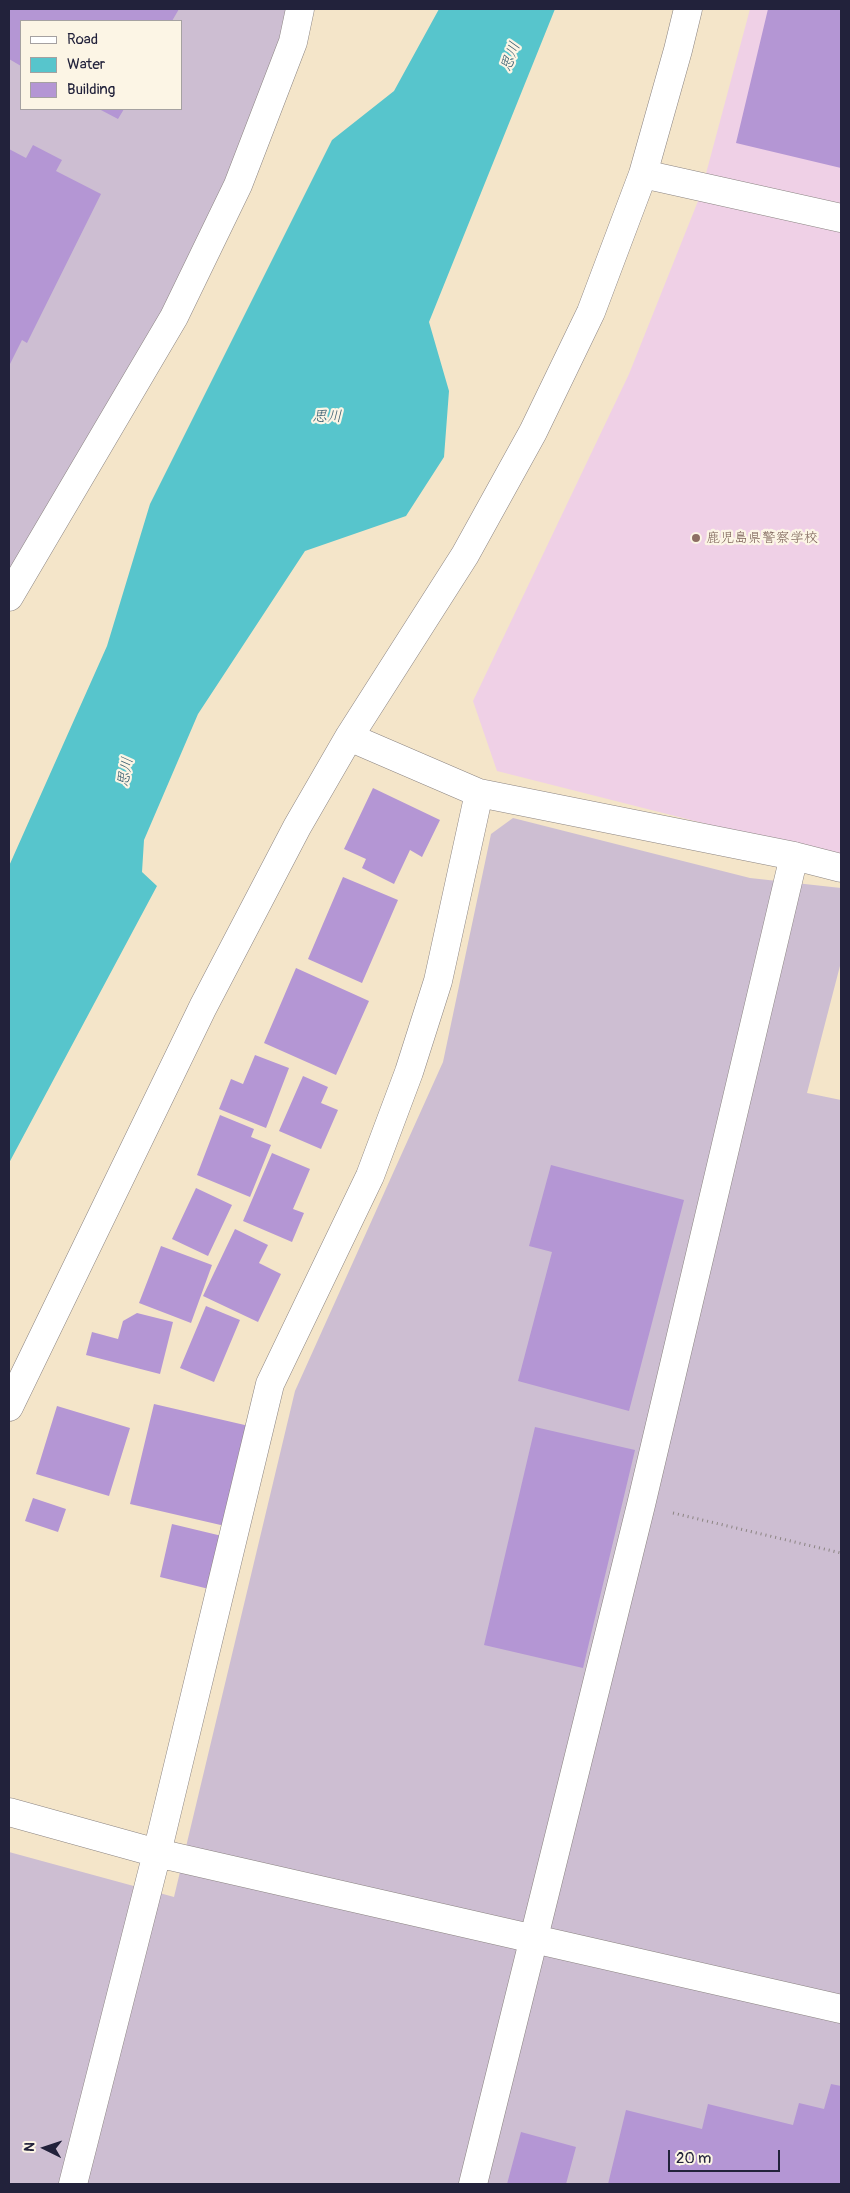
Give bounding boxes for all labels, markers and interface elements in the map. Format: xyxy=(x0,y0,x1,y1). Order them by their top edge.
legend xyxy=(20,20,182,110)
text: Road xyxy=(67,30,98,49)
water label: 思川 xyxy=(497,40,525,74)
text: Water xyxy=(67,55,105,74)
text: Building xyxy=(67,80,115,99)
water label: 思川 xyxy=(312,408,342,426)
place label: 鹿児島県警察学校 xyxy=(706,530,818,546)
marker: 鹿児島県警察学校 xyxy=(690,532,702,544)
water label: 思川 xyxy=(115,756,137,788)
north arrow xyxy=(20,2123,70,2173)
scale bar xyxy=(670,2140,782,2172)
text: N xyxy=(21,2142,38,2152)
text: 20 m xyxy=(676,2149,711,2168)

